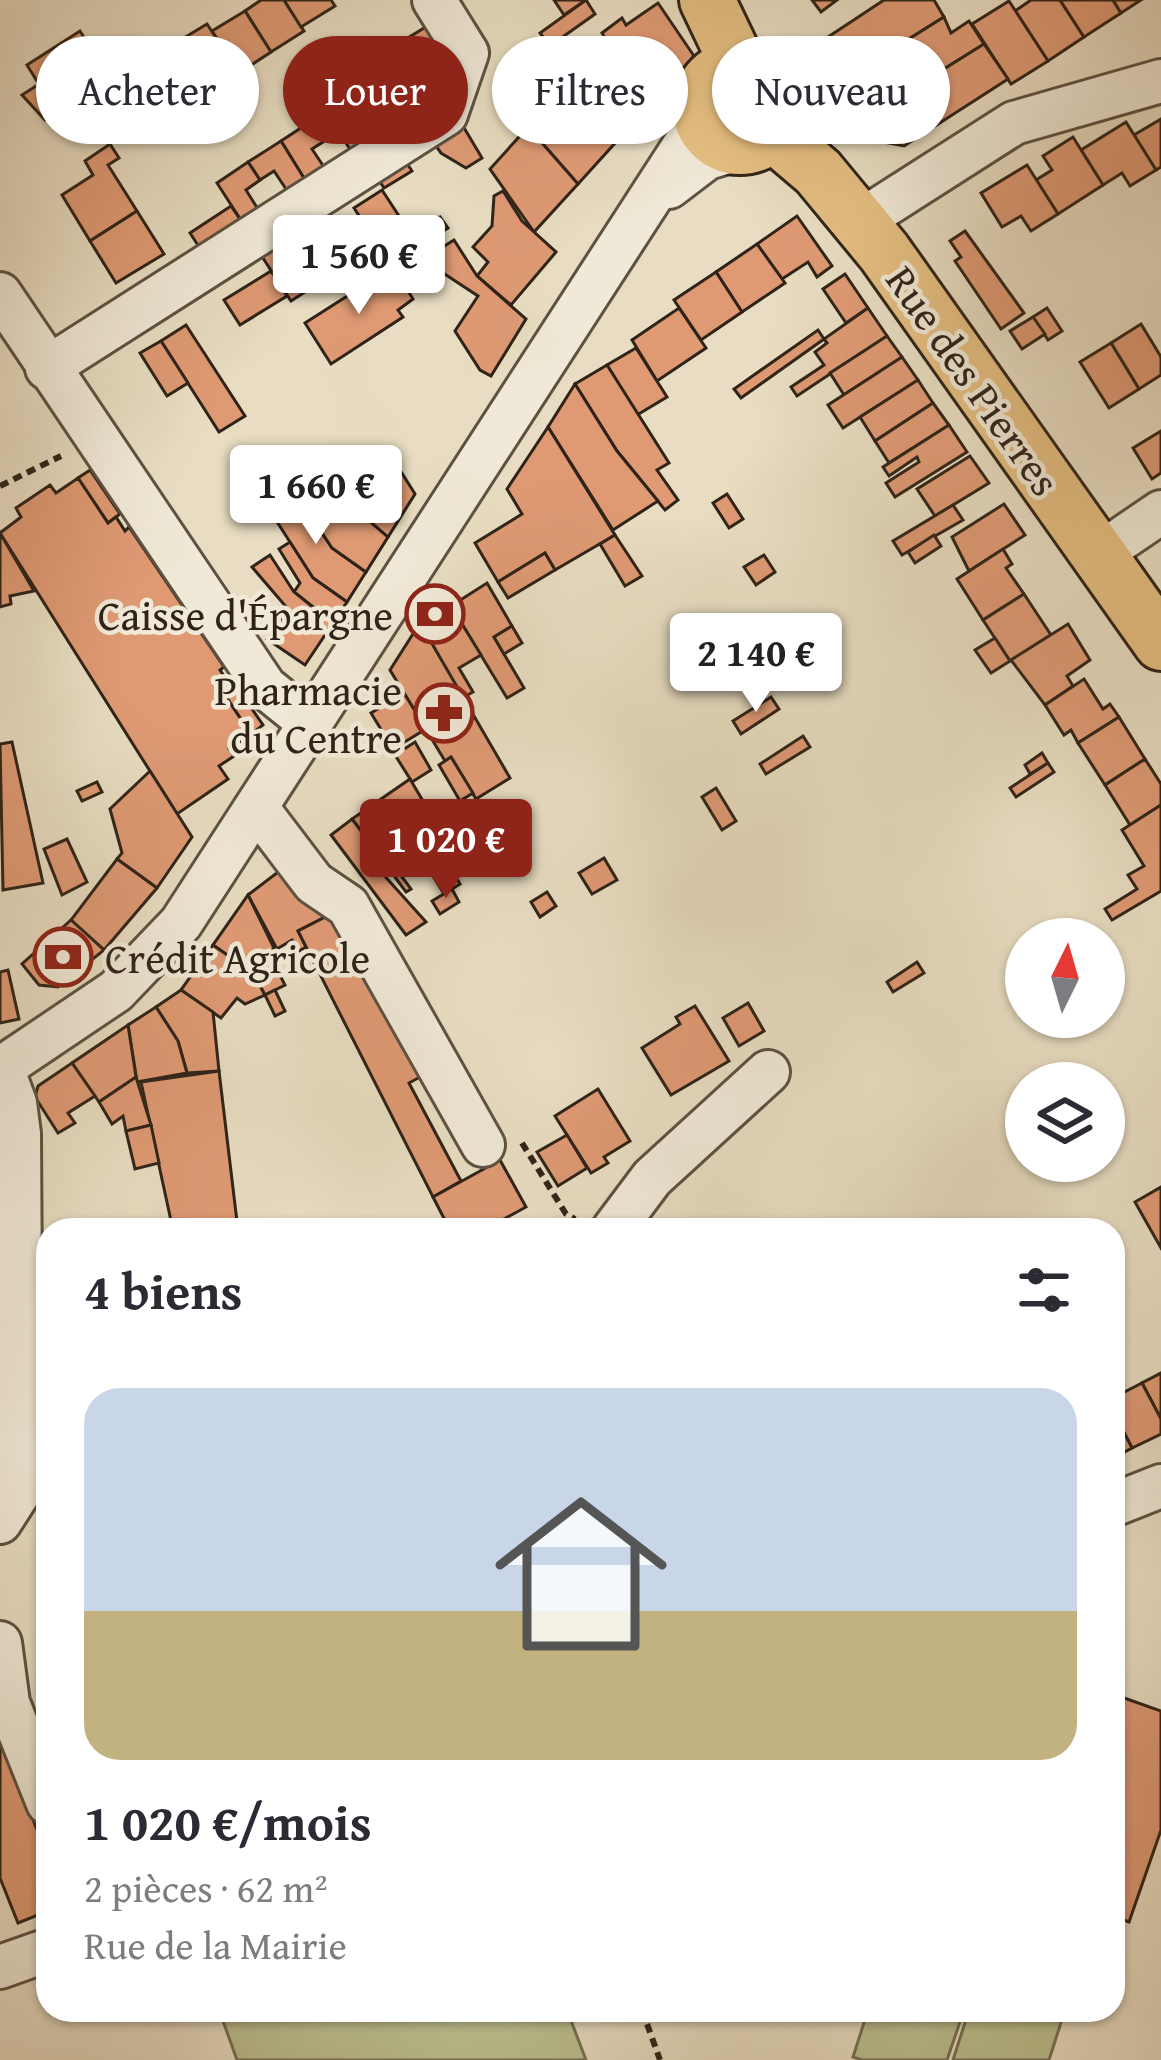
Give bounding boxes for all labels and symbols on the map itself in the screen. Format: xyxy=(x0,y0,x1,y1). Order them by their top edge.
pin: 1 560 € xyxy=(248,215,470,317)
street label: Rue des Pierres xyxy=(872,253,1076,507)
pin: 1 660 € xyxy=(205,445,427,547)
bank icon: Caisse d'Épargne xyxy=(404,583,466,645)
place label: Caisse d'Épargne xyxy=(98,584,393,645)
pin: 2 140 € xyxy=(645,613,867,715)
place label: Pharmacie du Centre xyxy=(214,659,402,768)
pharmacy icon: Pharmacie du Centre xyxy=(413,682,475,744)
pin: 1 020 € xyxy=(335,799,557,901)
north arrow xyxy=(1005,918,1125,1038)
bank icon: Crédit Agricole xyxy=(32,926,94,988)
place label: Crédit Agricole xyxy=(105,927,370,988)

